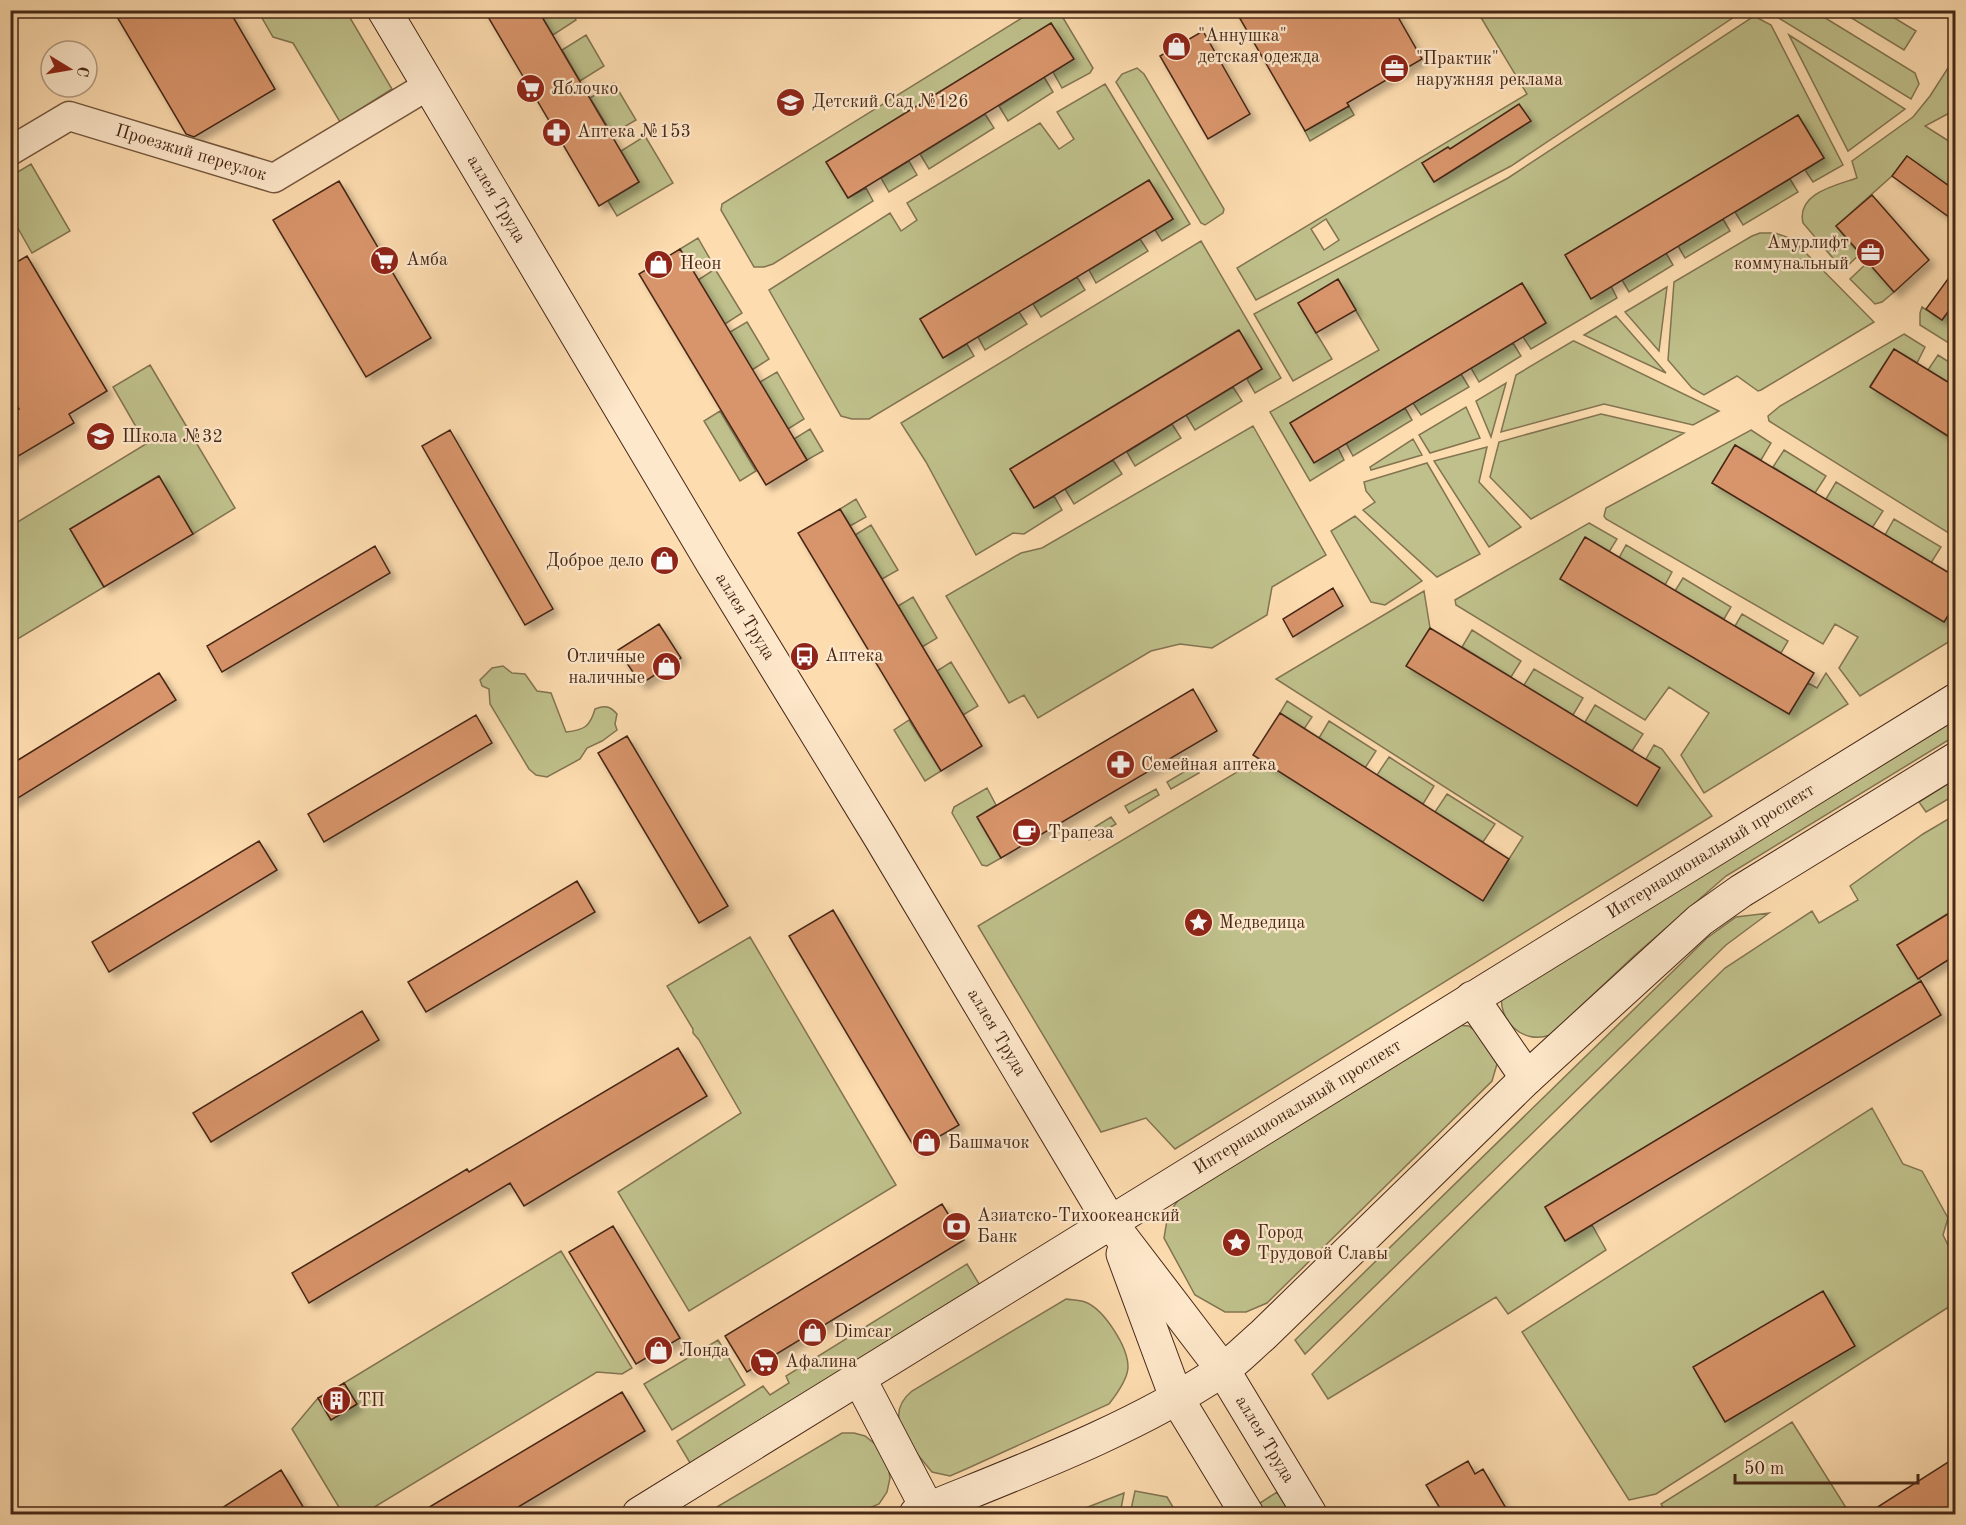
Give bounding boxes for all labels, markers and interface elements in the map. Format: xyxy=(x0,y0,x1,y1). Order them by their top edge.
place label: "Аннушка" детская одежда xyxy=(1198,27,1320,66)
shop icon: "Аннушка" детская одежда xyxy=(1161,30,1193,62)
north arrow xyxy=(39,39,99,99)
place label: "Практик" наружняя реклама xyxy=(1416,50,1563,89)
office icon: "Практик" наружняя реклама xyxy=(1379,53,1411,85)
text: С xyxy=(73,65,91,78)
supermarket icon: Яблочко xyxy=(514,73,546,105)
place label: Яблочко xyxy=(551,80,618,98)
school or university icon: Детский Сад №126 xyxy=(775,86,807,118)
place label: Детский Сад №126 xyxy=(812,93,969,111)
pharmacy icon: Аптека №153 xyxy=(540,116,572,148)
street label: Проезжий переулок xyxy=(113,122,269,184)
place label: Аптека №153 xyxy=(577,123,691,141)
street label: аллея Труда xyxy=(464,152,529,246)
place label: Амурлифт коммунальный xyxy=(1734,234,1849,273)
office icon: Амурлифт коммунальный xyxy=(1854,237,1886,269)
supermarket icon: Амба xyxy=(369,244,401,276)
shop icon: Неон xyxy=(643,248,675,280)
place label: Амба xyxy=(406,251,448,269)
place label: Неон xyxy=(680,255,721,273)
school or university icon: Школа №32 xyxy=(85,421,117,453)
place label: Школа №32 xyxy=(122,428,223,446)
shop icon: Доброе дело xyxy=(649,545,681,577)
place label: Доброе дело xyxy=(546,552,644,570)
street label: аллея Труда xyxy=(712,570,778,663)
bus stop icon: Аптека xyxy=(788,640,820,672)
place label: Аптека xyxy=(825,647,883,665)
place label: Отличные наличные xyxy=(566,648,645,687)
shop icon: Отличные наличные xyxy=(650,651,682,683)
pharmacy icon: Семейная аптека xyxy=(1104,749,1136,781)
place label: Семейная аптека xyxy=(1141,756,1276,774)
street label: Интернациональный проспект xyxy=(1604,781,1818,922)
cafe icon: Трапеза xyxy=(1011,817,1043,849)
place label: Трапеза xyxy=(1048,824,1114,842)
place icon: Медведица xyxy=(1182,907,1214,939)
place label: Медведица xyxy=(1219,914,1305,932)
street label: аллея Труда xyxy=(964,986,1030,1079)
street label: Интернациональный проспект xyxy=(1190,1036,1404,1178)
shop icon: Башмачок xyxy=(911,1127,943,1159)
place label: Башмачок xyxy=(948,1134,1030,1152)
place label: Азиатско-Тихоокеанский Банк xyxy=(977,1207,1180,1246)
bank icon: Азиатско-Тихоокеанский Банк xyxy=(940,1210,972,1242)
place label: Город Трудовой Славы xyxy=(1257,1224,1388,1263)
place icon: Город Трудовой Славы xyxy=(1220,1227,1252,1259)
shop icon: Dimcar xyxy=(797,1316,829,1348)
place label: Dimcar xyxy=(834,1323,892,1341)
shop icon: Лонда xyxy=(642,1335,674,1367)
place label: Лонда xyxy=(679,1342,730,1360)
supermarket icon: Афалина xyxy=(748,1346,780,1378)
place label: Афалина xyxy=(785,1353,857,1372)
building icon: ТП xyxy=(321,1385,353,1417)
place label: ТП xyxy=(358,1392,385,1410)
street label: аллея Труда xyxy=(1232,1393,1298,1486)
scale bar xyxy=(1735,1447,1918,1485)
text: 50 m xyxy=(1744,1460,1784,1478)

